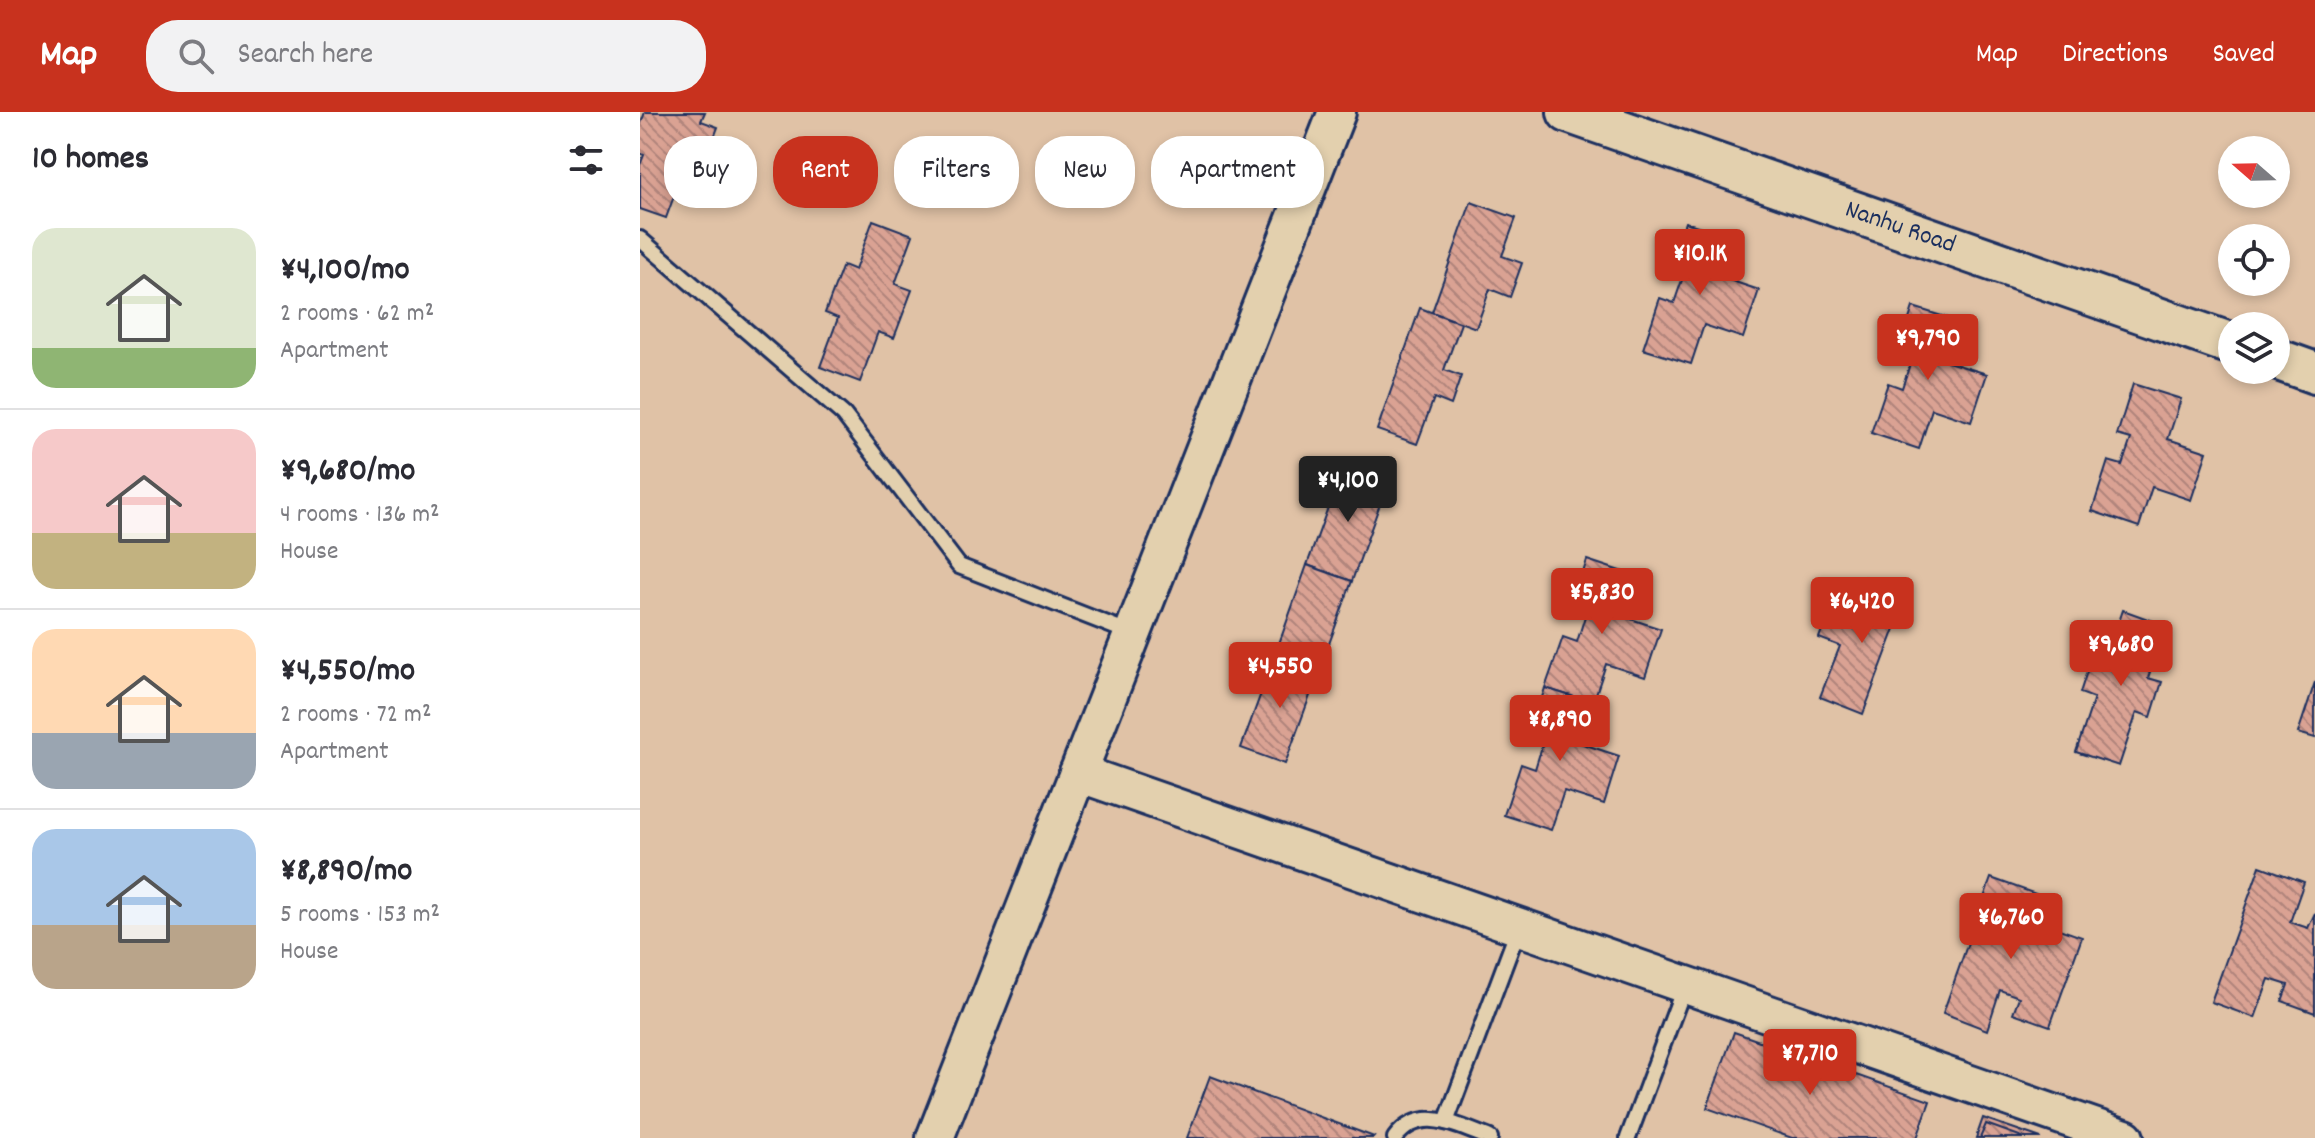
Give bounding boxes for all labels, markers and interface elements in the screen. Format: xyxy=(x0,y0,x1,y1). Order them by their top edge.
search box xyxy=(146,20,706,92)
text: Map xyxy=(40,29,98,84)
icon: search xyxy=(174,34,218,78)
text: Search here xyxy=(238,35,373,78)
text: Map xyxy=(1976,36,2018,76)
text: Directions xyxy=(2062,36,2168,76)
text: Saved xyxy=(2212,36,2275,76)
text: 10 homes xyxy=(32,136,149,185)
chip: Buy xyxy=(664,136,757,208)
chip: Rent xyxy=(773,136,878,208)
chip: Filters xyxy=(894,136,1019,208)
chip: New xyxy=(1035,136,1135,208)
chip: Apartment xyxy=(1151,136,1324,208)
north arrow xyxy=(2218,136,2290,208)
map controls xyxy=(2218,136,2290,384)
icon: filters xyxy=(564,138,608,182)
street label: Nanhu Road xyxy=(1840,192,1960,264)
button: locate xyxy=(2218,224,2290,296)
pin: ¥10.1K xyxy=(1635,229,1765,297)
text: ¥10.1K xyxy=(1673,236,1727,273)
text: ¥4,100/mo xyxy=(280,247,410,296)
icon: home xyxy=(96,260,192,356)
text: 2 rooms · 62 m² xyxy=(280,296,434,333)
button: layers xyxy=(2218,312,2290,384)
pin: ¥9,790 xyxy=(1863,314,1993,382)
text: ¥9,790 xyxy=(1895,321,1961,358)
text: Apartment xyxy=(280,333,389,370)
text: ¥9,680/mo xyxy=(280,448,416,497)
pin: ¥4,100 xyxy=(1283,456,1413,524)
icon: home xyxy=(96,461,192,557)
text: ¥4,100 xyxy=(1317,463,1379,500)
text: 4 rooms · 136 m² xyxy=(280,497,439,534)
text: House xyxy=(280,534,338,571)
pin: ¥5,830 xyxy=(1537,568,1667,636)
text: ¥5,830 xyxy=(1569,575,1635,612)
pin: ¥6,420 xyxy=(1797,577,1927,645)
text: ¥6,420 xyxy=(1829,584,1895,621)
pin: ¥9,680 xyxy=(2056,620,2186,688)
text: ¥9,680 xyxy=(2088,627,2154,664)
pin: ¥4,550 xyxy=(1215,642,1345,710)
text: ¥4,550/mo xyxy=(280,648,415,697)
text: ¥4,550 xyxy=(1247,649,1313,686)
icon: home xyxy=(96,661,192,757)
pin: ¥8,890 xyxy=(1495,695,1625,763)
text: 2 rooms · 72 m² xyxy=(280,697,431,734)
text: ¥8,890 xyxy=(1528,702,1592,739)
text: Apartment xyxy=(280,734,389,771)
text: ¥8,890/mo xyxy=(280,848,412,897)
icon: home xyxy=(96,861,192,957)
pin: ¥6,760 xyxy=(1946,893,2076,961)
text: 5 rooms · 153 m² xyxy=(280,897,440,934)
text: ¥6,760 xyxy=(1977,900,2045,937)
text: House xyxy=(280,934,338,971)
pin: ¥7,710 xyxy=(1745,1029,1875,1097)
text: ¥7,710 xyxy=(1781,1036,1839,1073)

